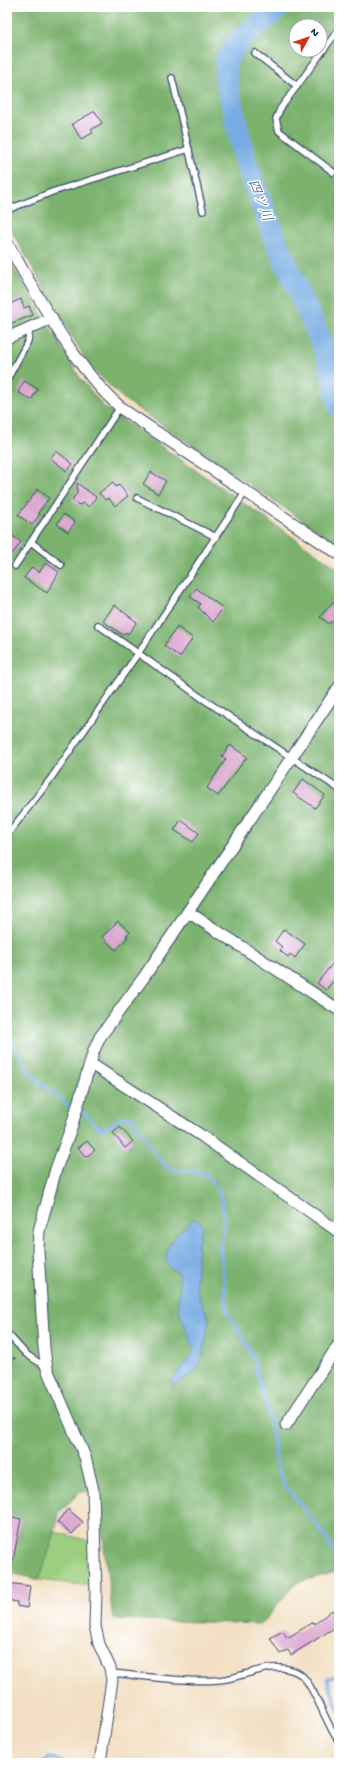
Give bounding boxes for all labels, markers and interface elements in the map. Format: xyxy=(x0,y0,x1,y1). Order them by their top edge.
north arrow xyxy=(288,18,328,58)
text: N xyxy=(307,26,321,39)
water label: 四ツ川 xyxy=(243,176,276,225)

